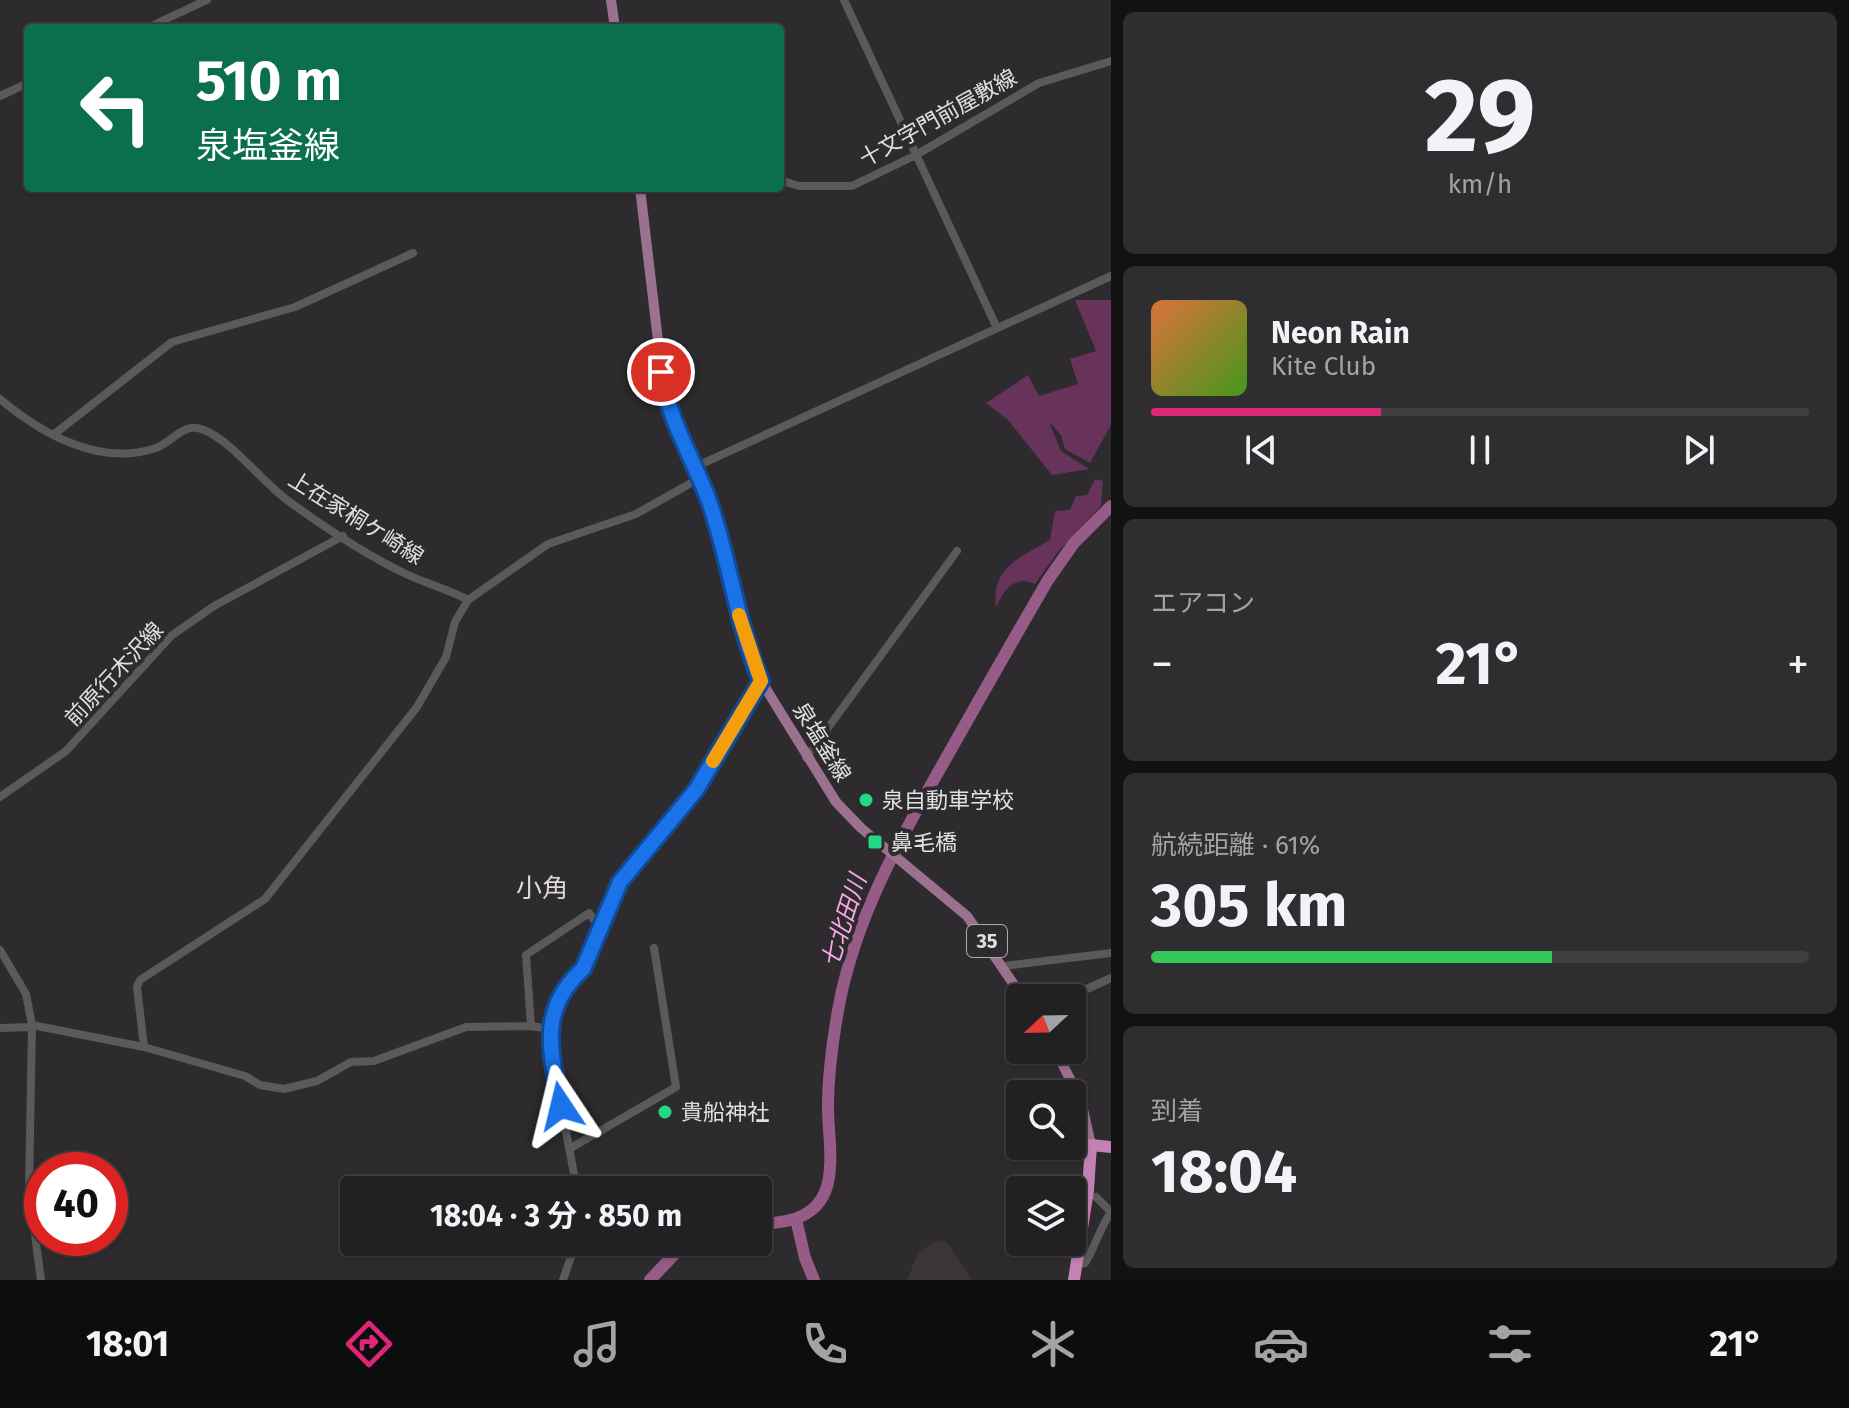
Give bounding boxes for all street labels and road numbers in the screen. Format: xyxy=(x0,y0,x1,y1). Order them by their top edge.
street label: 十文字門前屋敷線 xyxy=(854,64,1022,172)
street label: 上在家桐ケ崎線 xyxy=(284,466,428,570)
street label: 前原行木沢線 xyxy=(59,617,169,731)
street label: 泉塩釜線 xyxy=(787,698,857,786)
road number: 35 xyxy=(967,925,1007,957)

